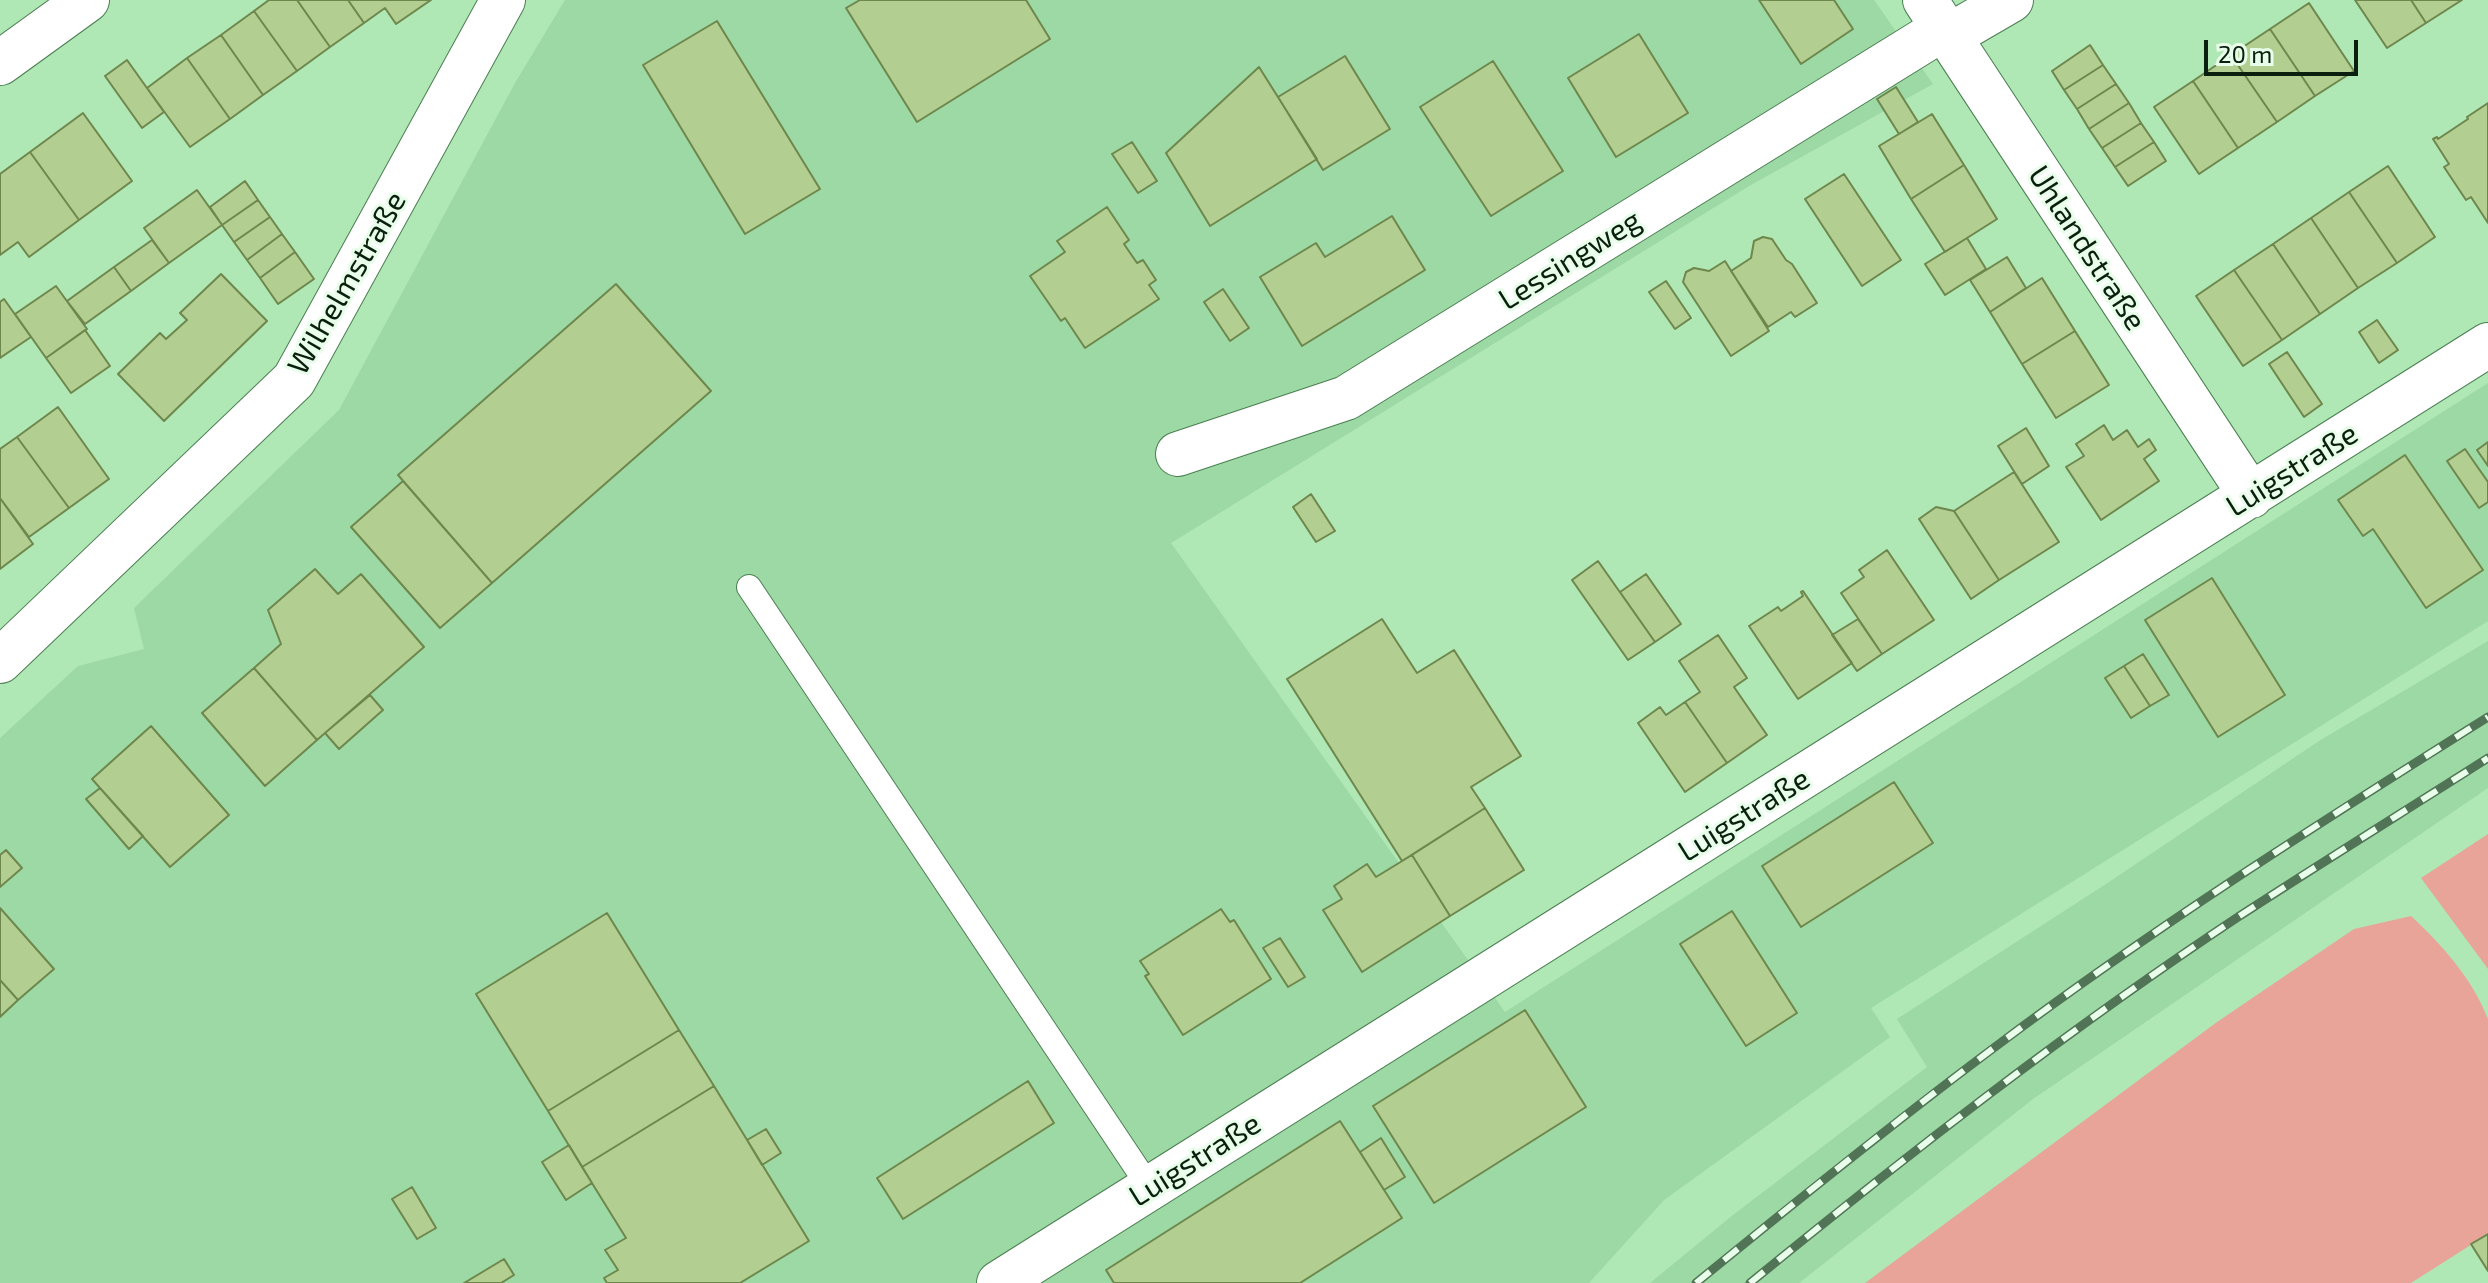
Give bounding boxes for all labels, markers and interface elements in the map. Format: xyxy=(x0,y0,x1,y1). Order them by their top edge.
scale bar xyxy=(2208,24,2362,74)
text: 20 m xyxy=(2218,39,2272,68)
street label: Uhlandstraße xyxy=(2020,159,2154,337)
street label: Wilhelmstraße xyxy=(280,185,414,381)
street label: Lessingweg xyxy=(1492,202,1648,318)
street label: Luigstraße xyxy=(2220,415,2364,525)
street label: Luigstraße xyxy=(1672,760,1816,870)
street label: Luigstraße xyxy=(1123,1105,1267,1215)

